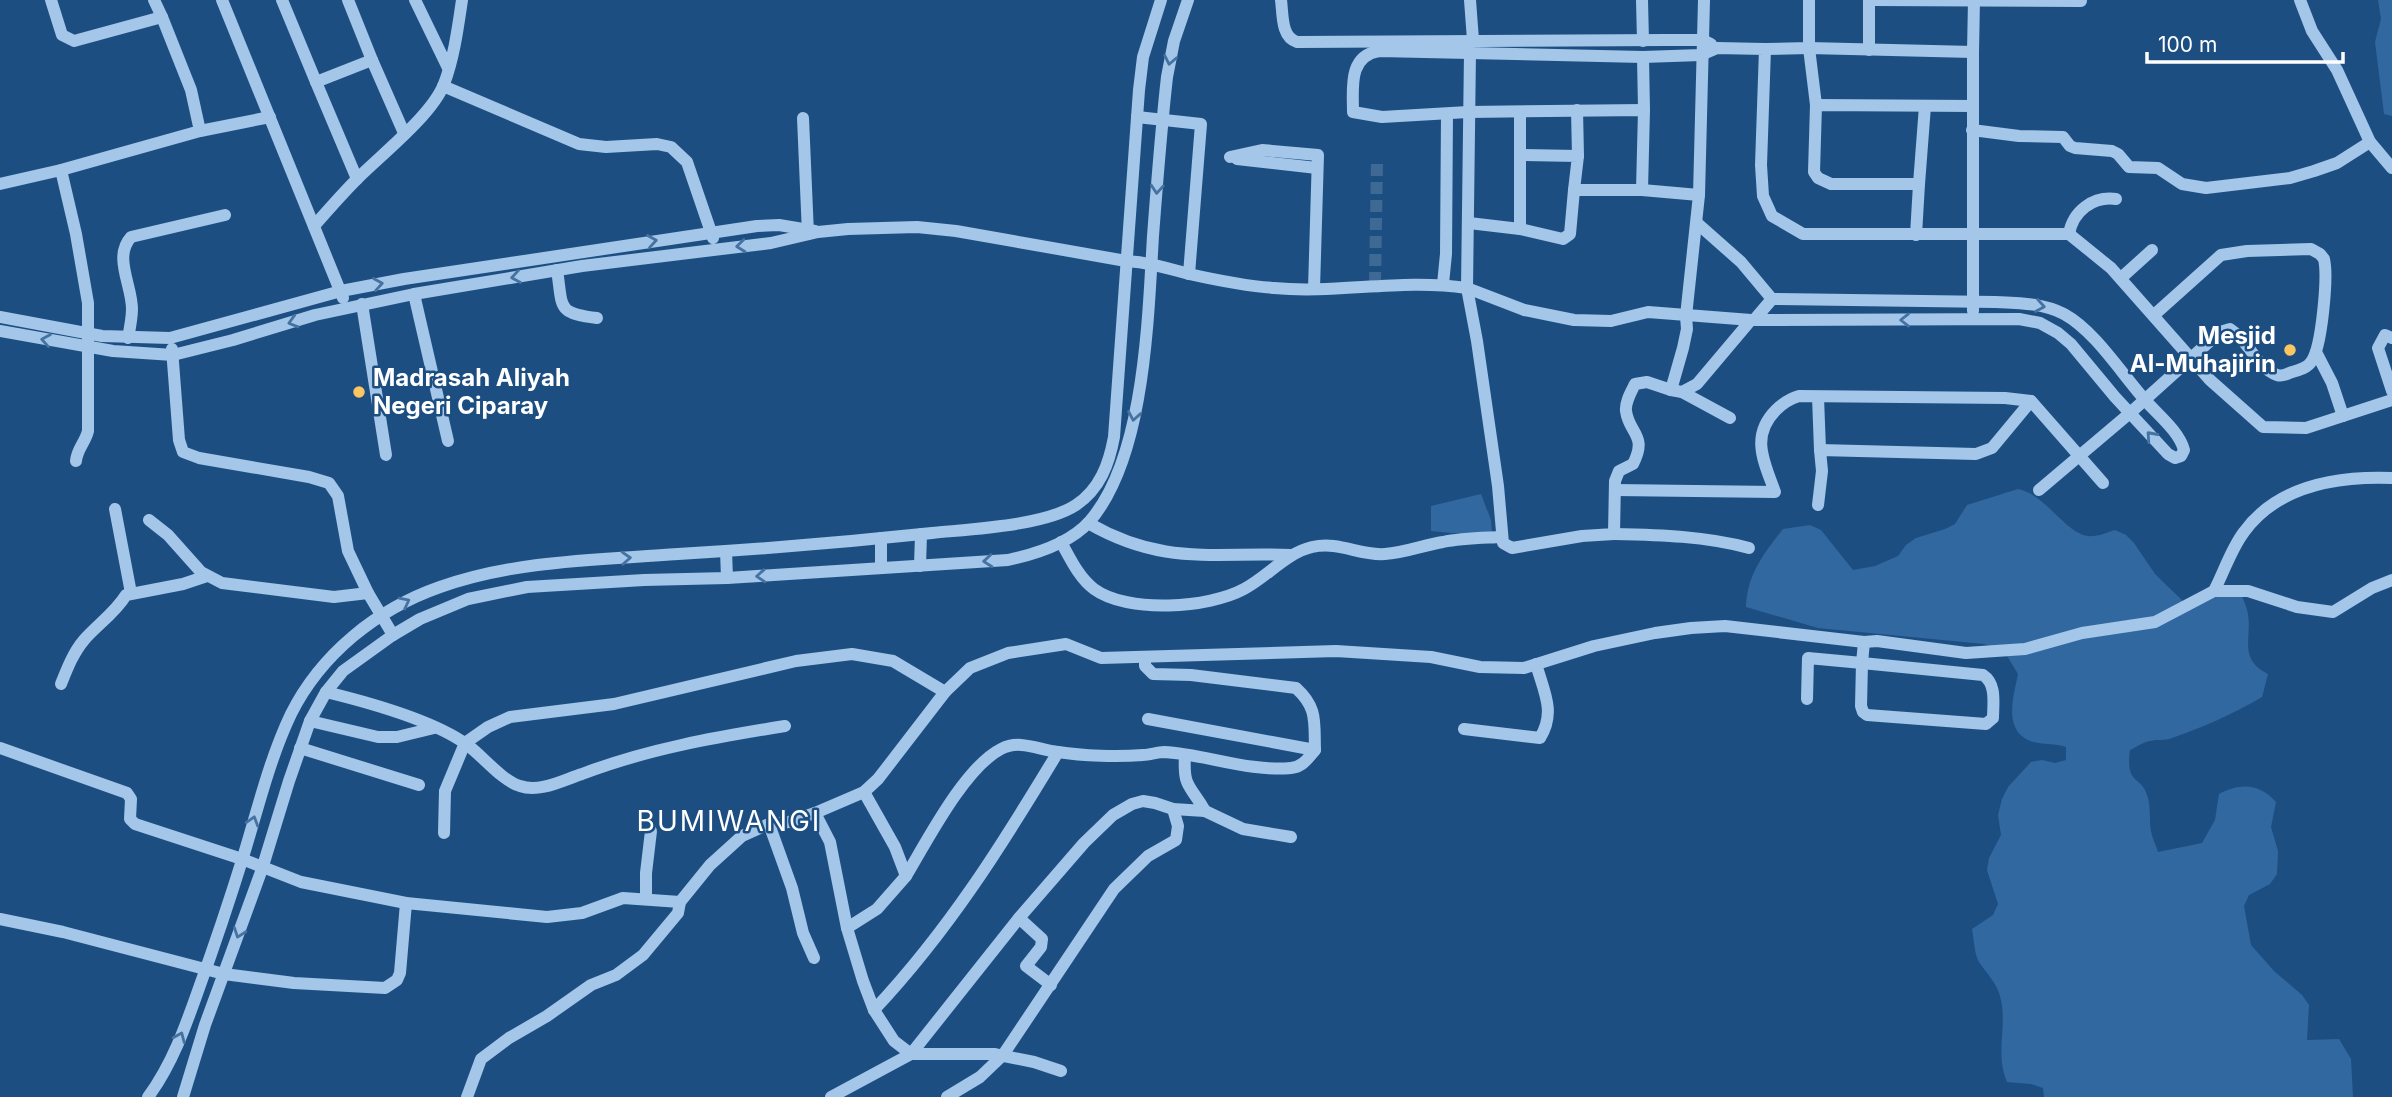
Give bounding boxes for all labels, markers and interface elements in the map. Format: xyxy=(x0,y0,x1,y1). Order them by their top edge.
scale bar xyxy=(2147,21,2343,65)
text: 100 m xyxy=(2158,32,2217,57)
one-way arrow xyxy=(1164,54,1179,66)
one-way arrow xyxy=(1150,184,1165,195)
one-way arrow xyxy=(646,234,657,249)
one-way arrow xyxy=(735,238,746,253)
one-way arrow xyxy=(510,269,522,284)
one-way arrow xyxy=(372,277,384,292)
one-way arrow xyxy=(2034,298,2046,313)
one-way arrow xyxy=(1899,312,1910,328)
one-way arrow xyxy=(287,313,299,328)
place label: Mesjid Al-Muhajirin xyxy=(2130,321,2276,378)
one-way arrow xyxy=(40,333,52,348)
marker: Mesjid Al-Muhajirin xyxy=(2282,342,2298,358)
place label: Madrasah Aliyah Negeri Ciparay xyxy=(373,363,570,420)
marker: Madrasah Aliyah Negeri Ciparay xyxy=(351,384,367,400)
one-way arrow xyxy=(1127,410,1142,422)
one-way arrow xyxy=(2146,431,2159,444)
one-way arrow xyxy=(621,550,632,565)
one-way arrow xyxy=(982,553,993,568)
one-way arrow xyxy=(755,568,766,583)
one-way arrow xyxy=(398,596,410,610)
district label: BUMIWANGI xyxy=(637,804,821,838)
one-way arrow xyxy=(245,816,260,828)
one-way arrow xyxy=(233,926,247,938)
one-way arrow xyxy=(172,1031,186,1044)

